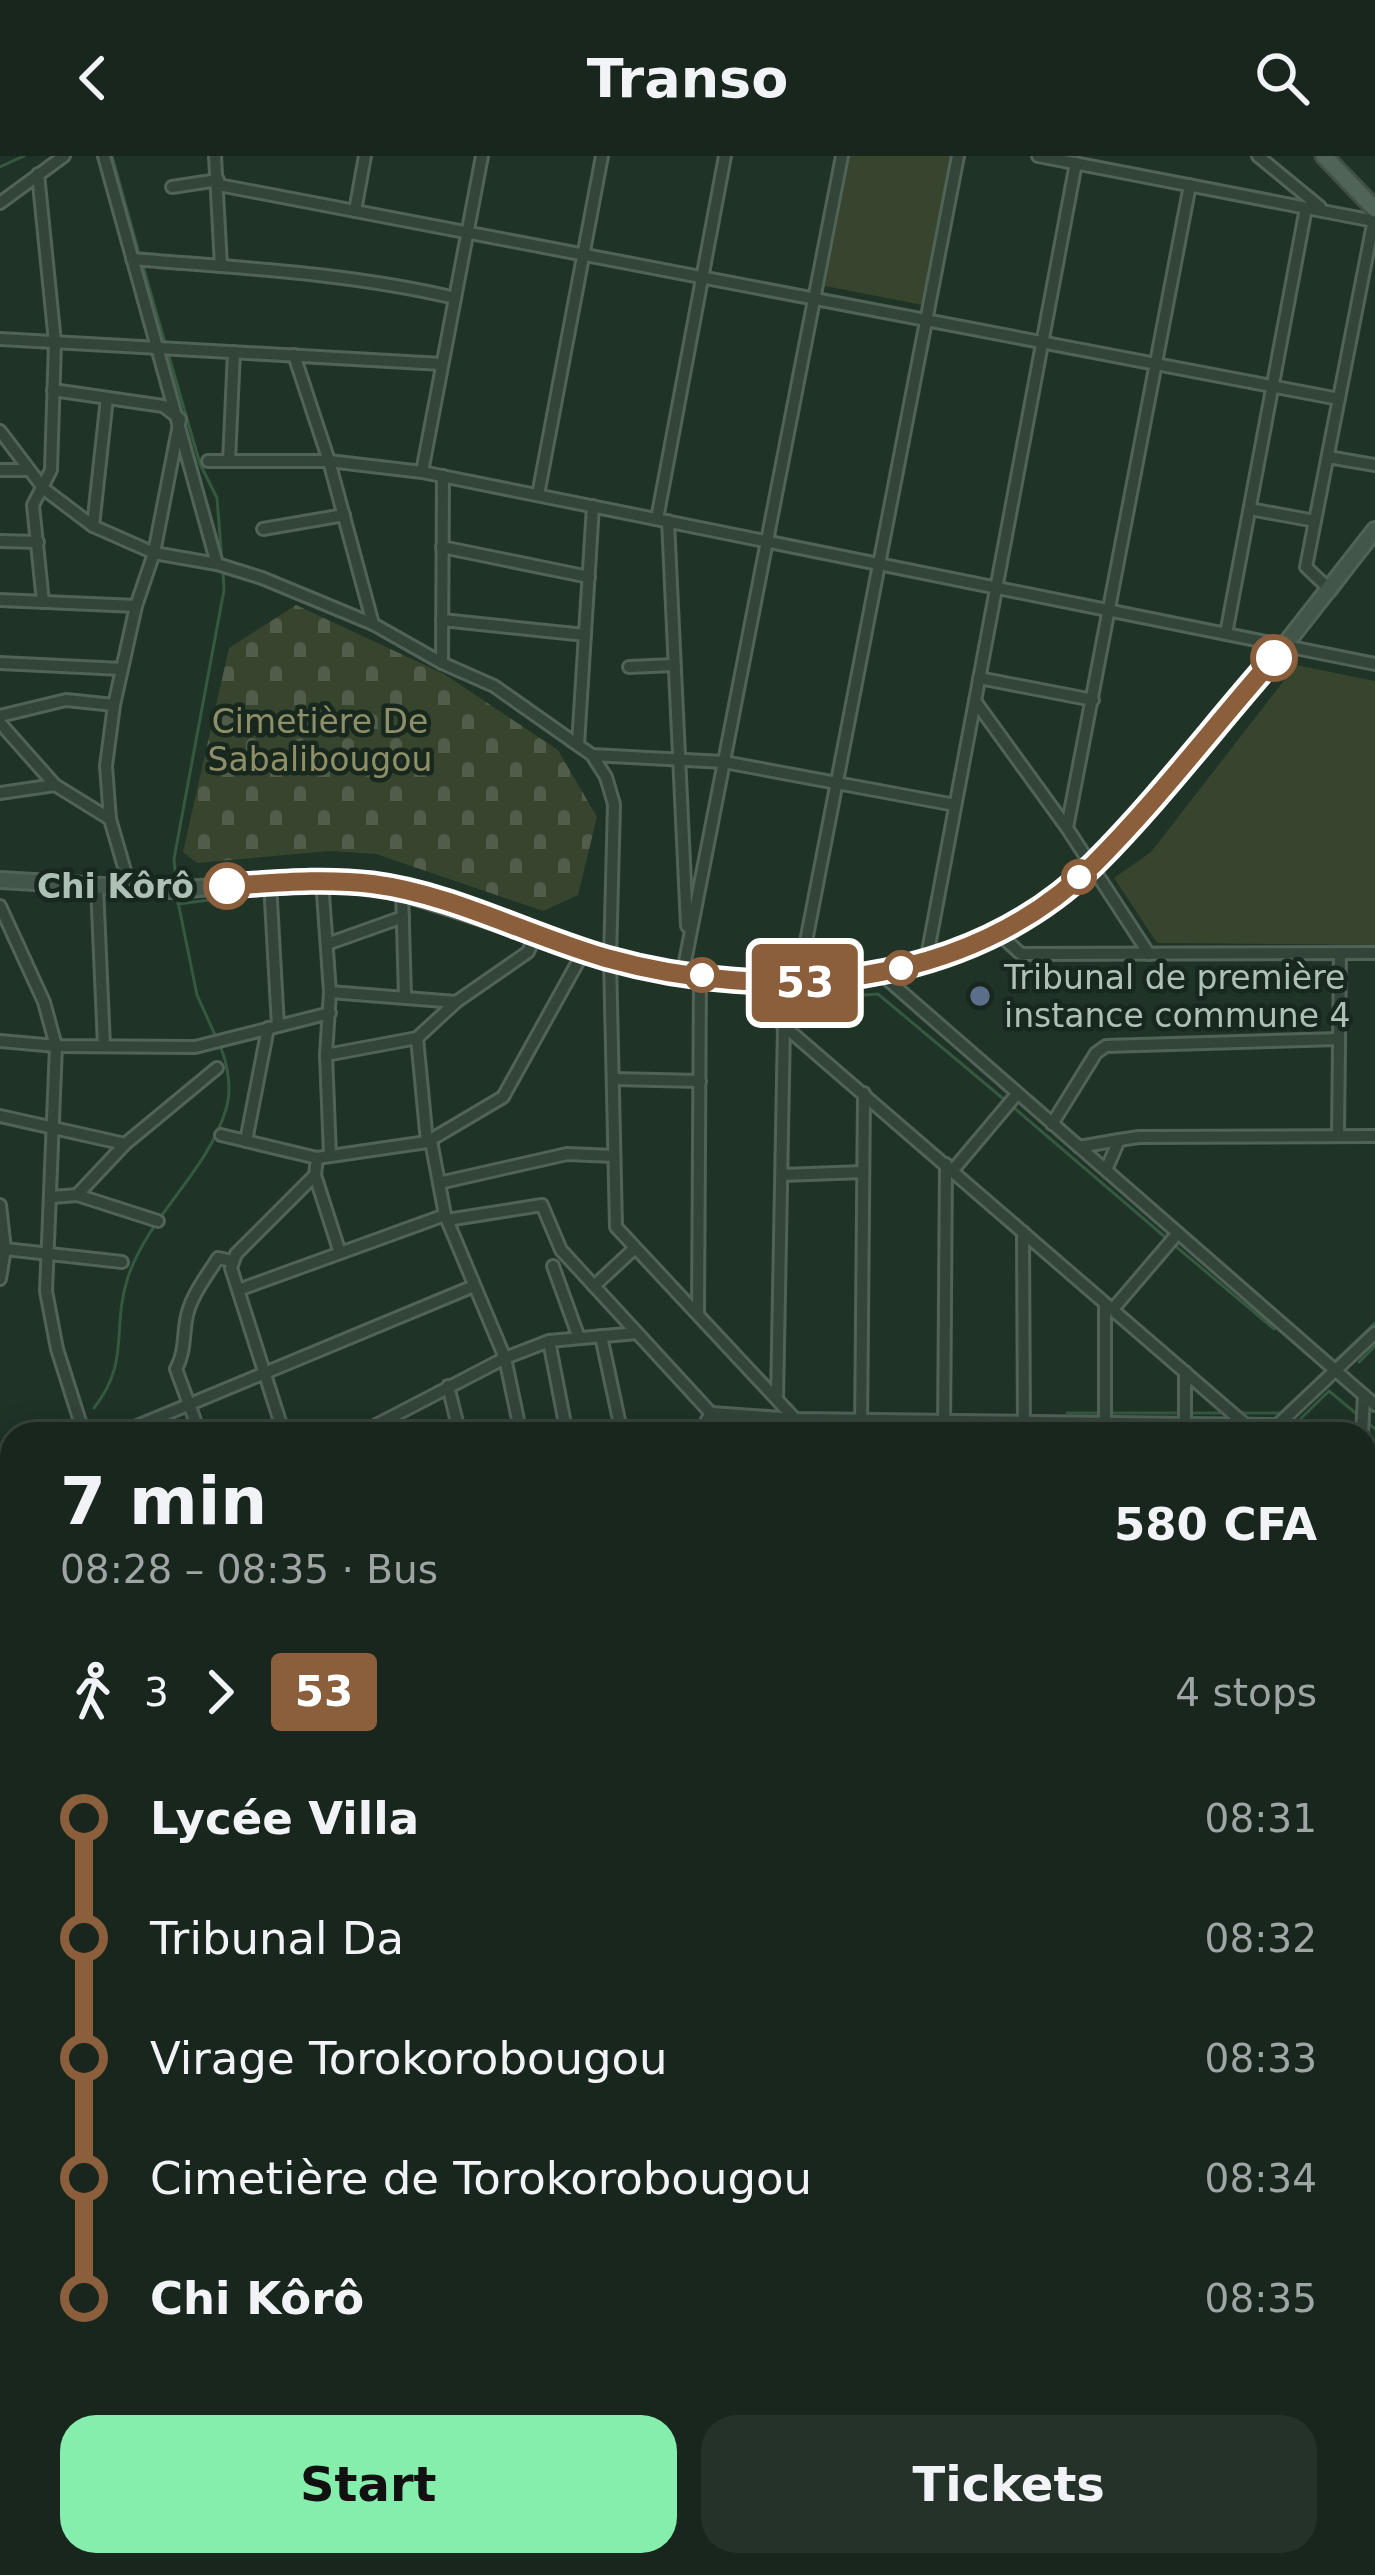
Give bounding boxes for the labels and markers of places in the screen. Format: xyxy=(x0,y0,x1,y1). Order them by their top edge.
unlabelled marker xyxy=(1252,636,1296,680)
unlabelled marker xyxy=(1063,861,1095,893)
marker: Chi Kôrô xyxy=(205,864,249,908)
place label: Chi Kôrô xyxy=(37,867,194,906)
unlabelled marker xyxy=(885,952,917,984)
place label: Tribunal de première instance commune 4 xyxy=(1003,958,1351,1035)
unlabelled marker xyxy=(686,959,718,991)
marker: Tribunal de première instance commune 4 xyxy=(967,983,993,1009)

